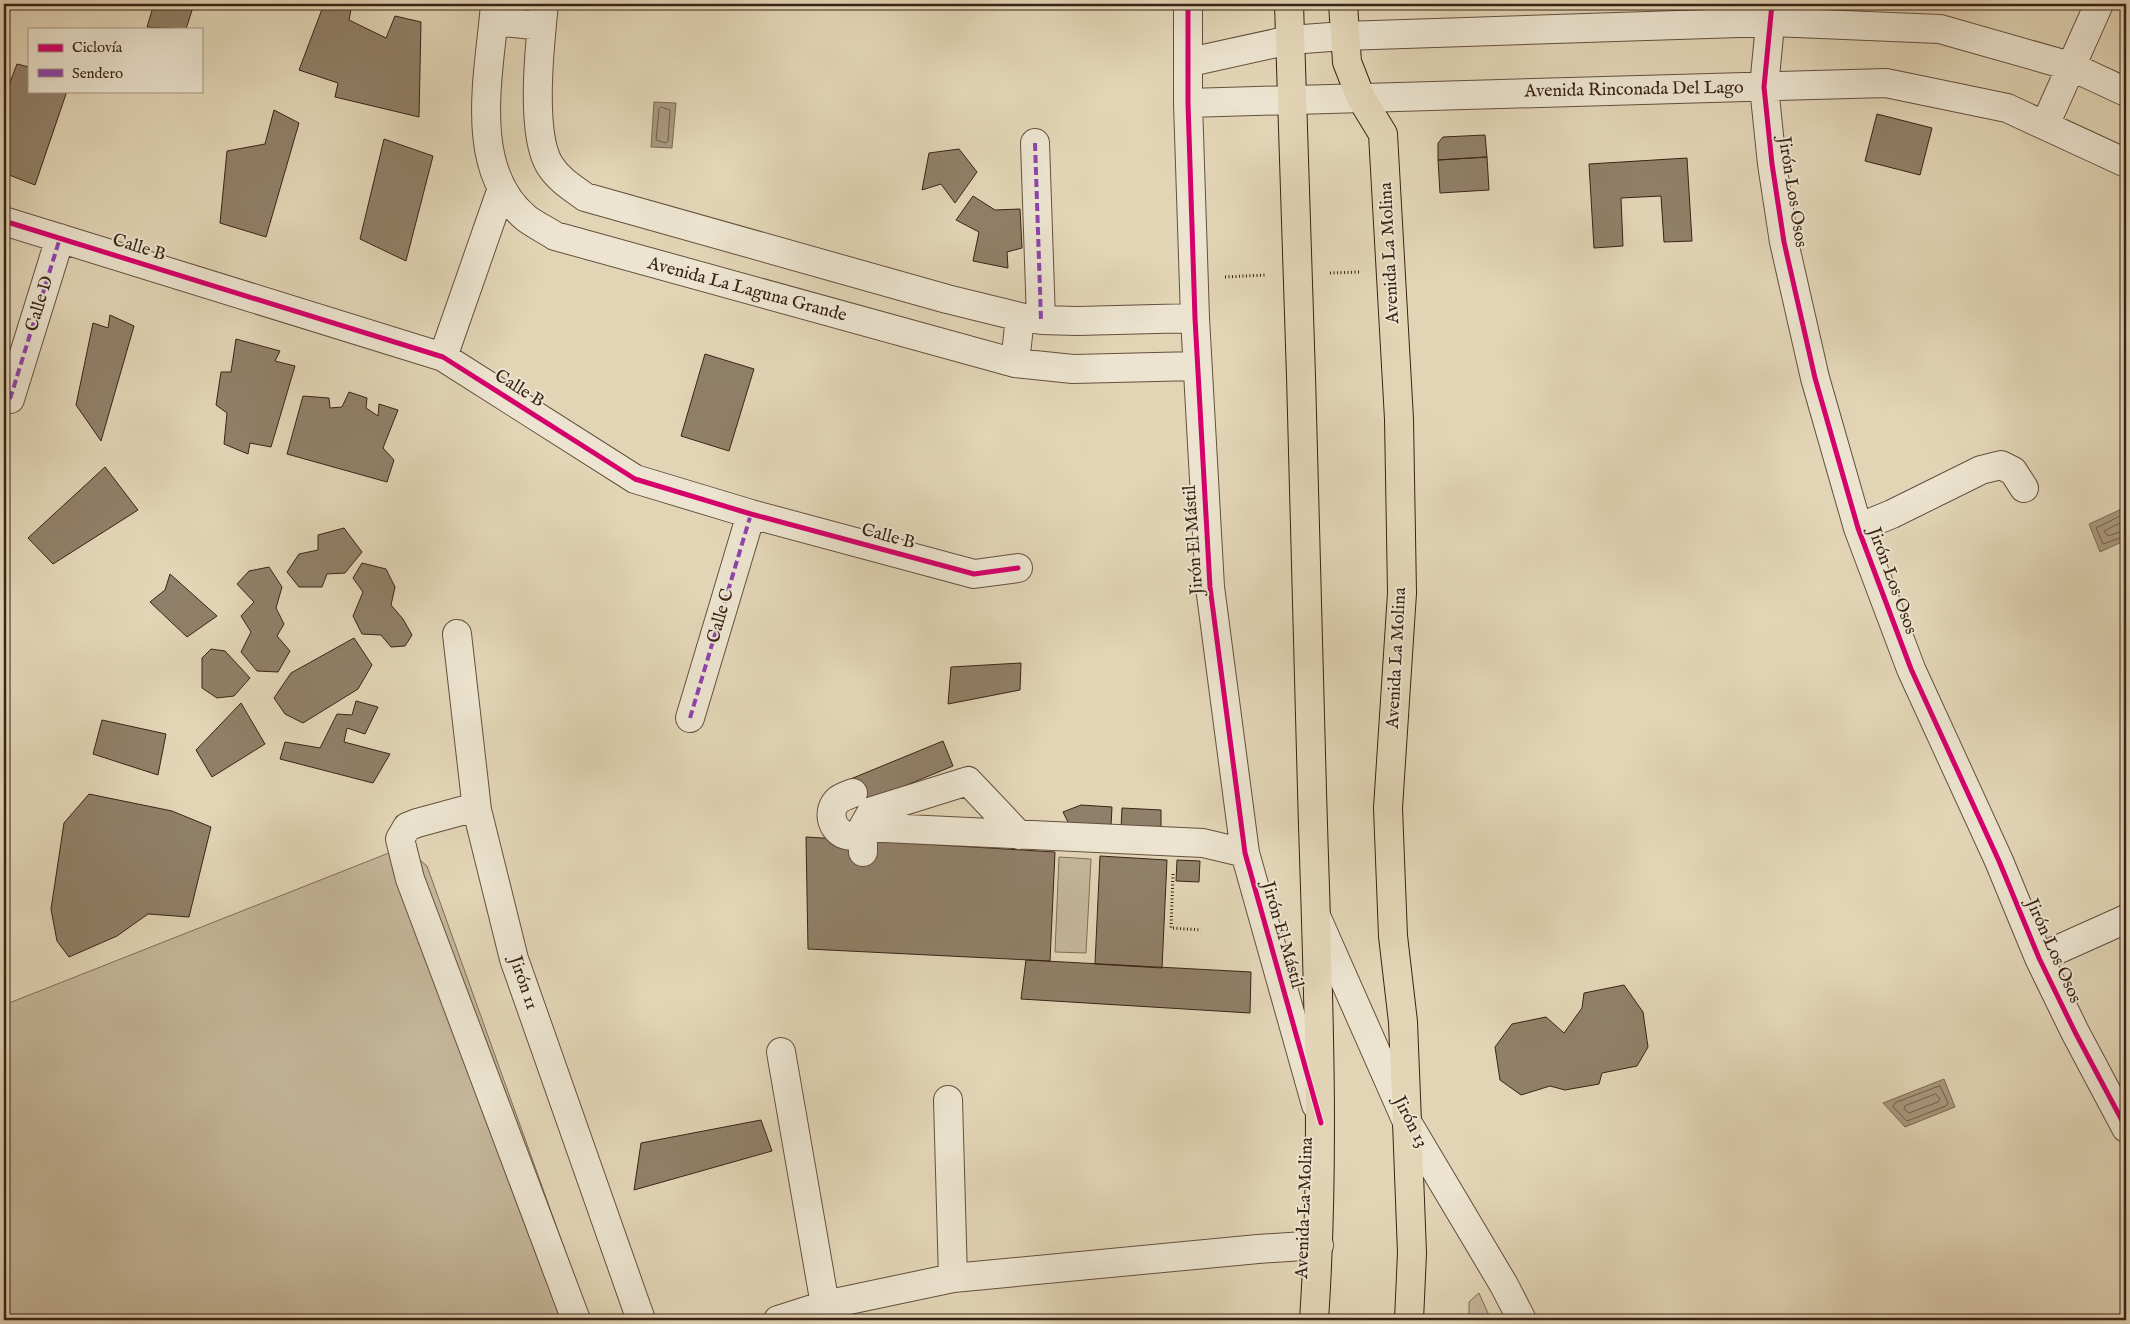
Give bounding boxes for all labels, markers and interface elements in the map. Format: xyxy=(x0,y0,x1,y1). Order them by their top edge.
legend xyxy=(28,28,202,92)
text: Ciclovía xyxy=(72,38,123,57)
text: Sendero xyxy=(72,64,123,83)
street label: Avenida Rinconada Del Lago xyxy=(1523,77,1744,103)
street label: Jirón Los Osos xyxy=(1772,133,1812,249)
street label: Avenida La Molina xyxy=(1375,181,1405,325)
street label: Calle B xyxy=(110,229,169,267)
street label: Avenida La Laguna Grande xyxy=(644,252,849,328)
street label: Calle D xyxy=(21,273,59,335)
street label: Calle B xyxy=(490,365,548,413)
street label: Jirón El Mástil xyxy=(1179,484,1209,598)
street label: Calle B xyxy=(859,519,917,555)
street label: Jirón Los Osos xyxy=(1861,523,1922,638)
street label: Calle C xyxy=(702,586,740,646)
street label: Avenida La Molina xyxy=(1382,586,1412,730)
street label: Jirón El Mástil xyxy=(1255,877,1308,991)
street label: Jirón Los Osos xyxy=(2019,893,2086,1007)
street label: Jirón 11 xyxy=(502,951,543,1013)
street label: Jirón 13 xyxy=(1386,1090,1433,1152)
street label: Avenida La Molina xyxy=(1291,1137,1319,1280)

